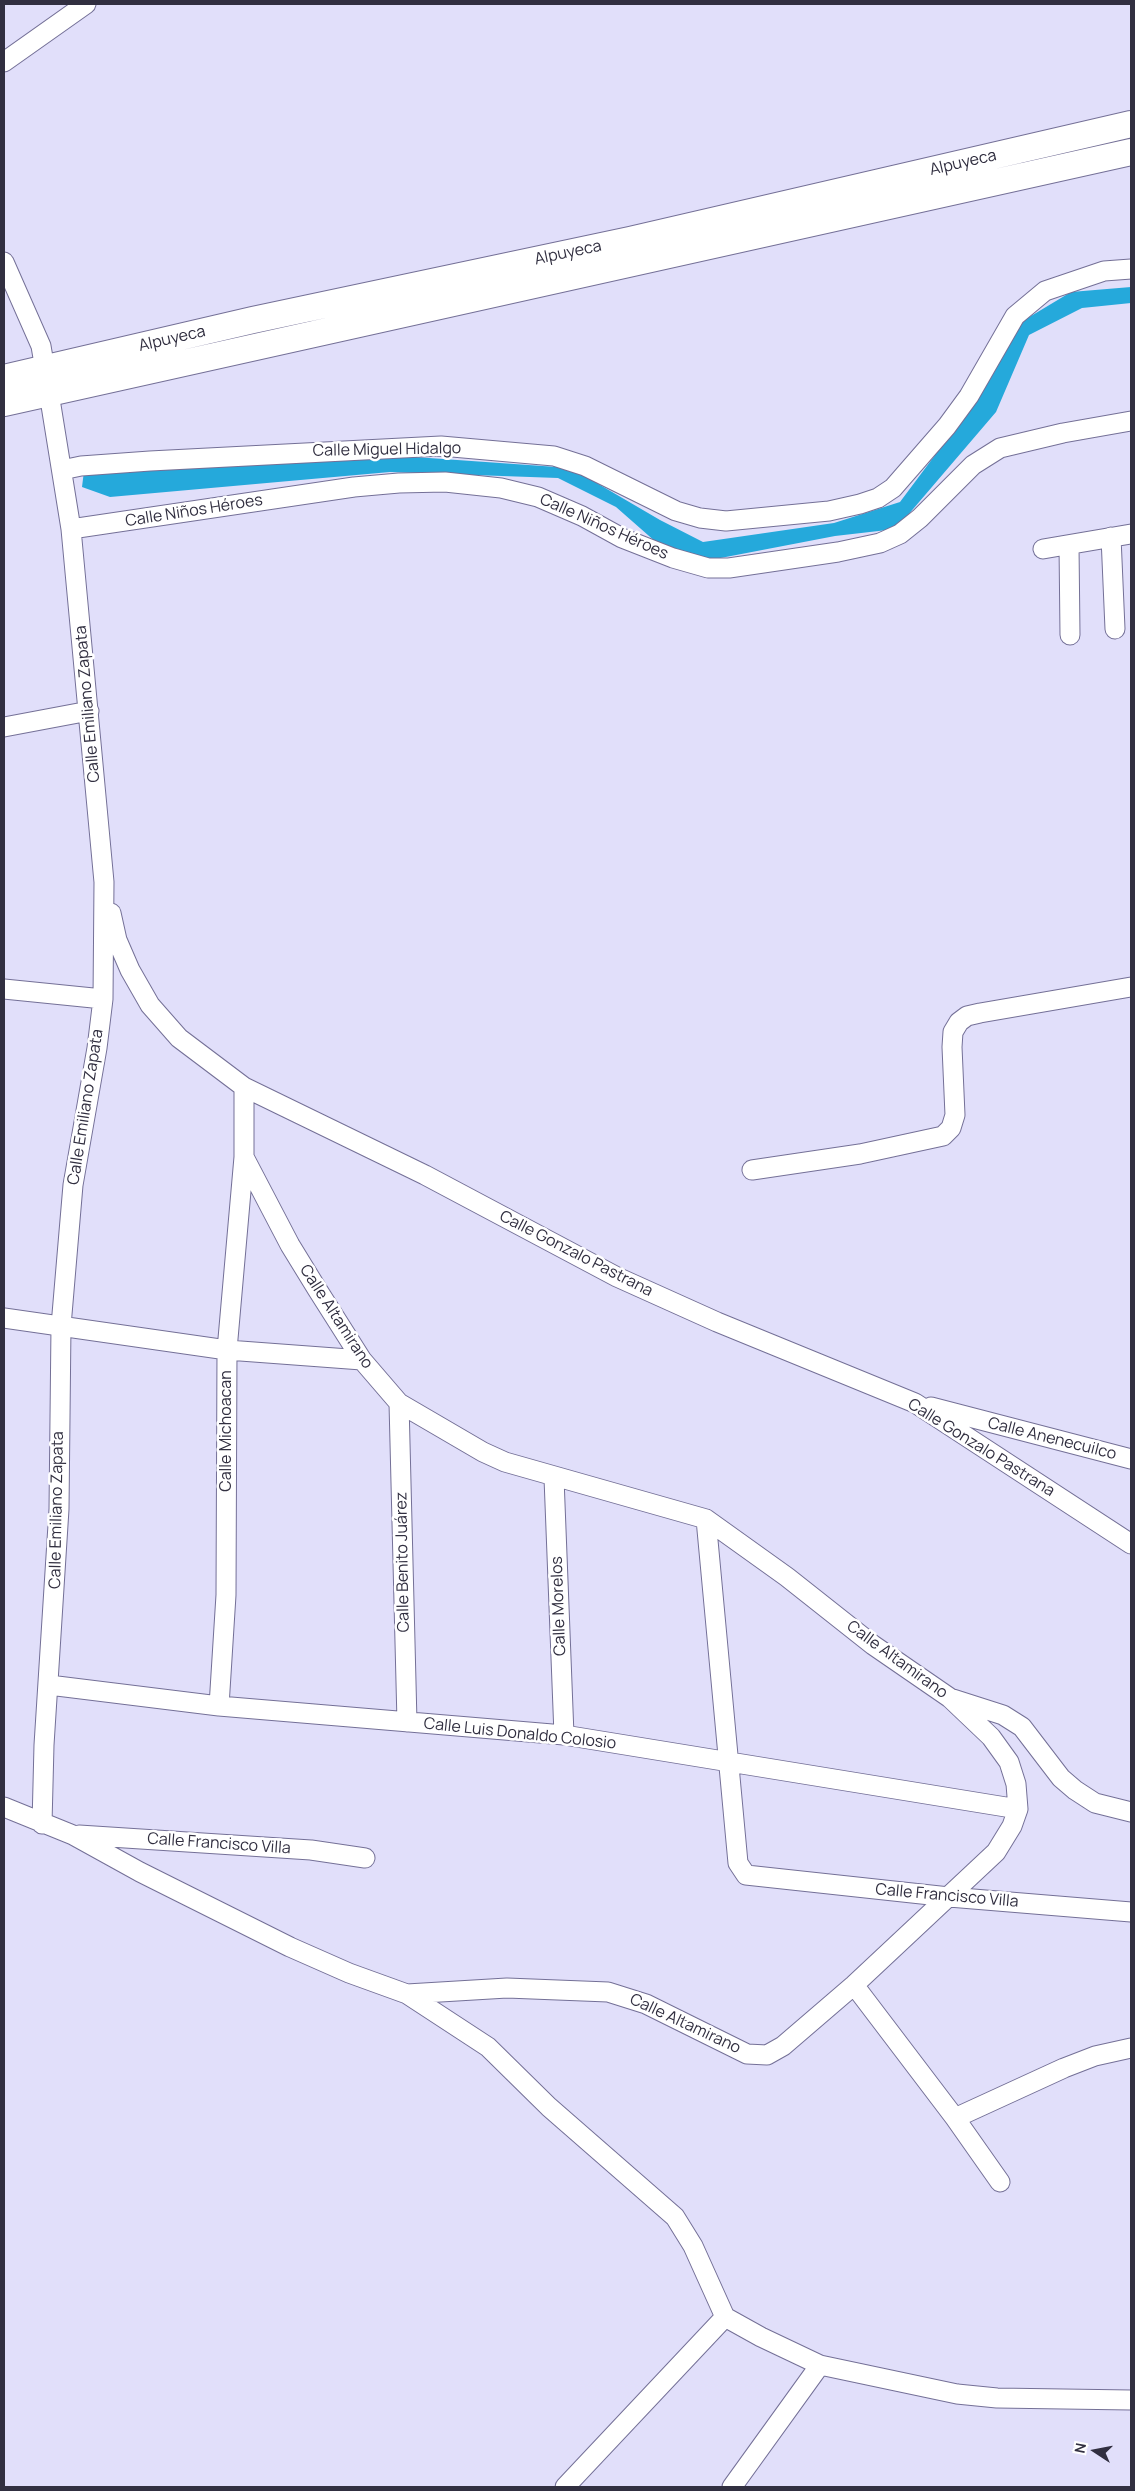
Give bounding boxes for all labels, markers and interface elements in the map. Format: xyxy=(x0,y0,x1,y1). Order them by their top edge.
street label: Alpuyeca xyxy=(928,146,998,180)
street label: Alpuyeca xyxy=(533,237,603,269)
street label: Alpuyeca xyxy=(137,322,207,356)
street label: Calle Miguel Hidalgo xyxy=(313,439,461,461)
street label: Calle Niños Héroes xyxy=(537,490,671,564)
street label: Calle Niños Héroes xyxy=(124,491,264,531)
street label: Calle Emiliano Zapata xyxy=(72,625,104,783)
street label: Calle Emiliano Zapata xyxy=(64,1028,108,1186)
street label: Calle Gonzalo Pastrana xyxy=(496,1207,656,1301)
street label: Calle Altamirano xyxy=(295,1261,377,1373)
street label: Calle Michoacan xyxy=(217,1370,237,1492)
street label: Calle Gonzalo Pastrana xyxy=(904,1395,1058,1501)
street label: Calle Anenecuilco xyxy=(986,1414,1118,1464)
street label: Calle Emiliano Zapata xyxy=(46,1431,68,1589)
street label: Calle Benito Juárez xyxy=(392,1492,414,1632)
street label: Calle Morelos xyxy=(548,1556,570,1656)
street label: Calle Altamirano xyxy=(843,1617,951,1703)
street label: Calle Luis Donaldo Colosio xyxy=(423,1714,617,1754)
street label: Calle Francisco Villa xyxy=(147,1829,291,1859)
street label: Calle Francisco Villa xyxy=(875,1880,1019,1912)
street label: Calle Altamirano xyxy=(627,1990,743,2058)
north arrow xyxy=(1070,2426,1120,2476)
text: N xyxy=(1069,2441,1090,2455)

